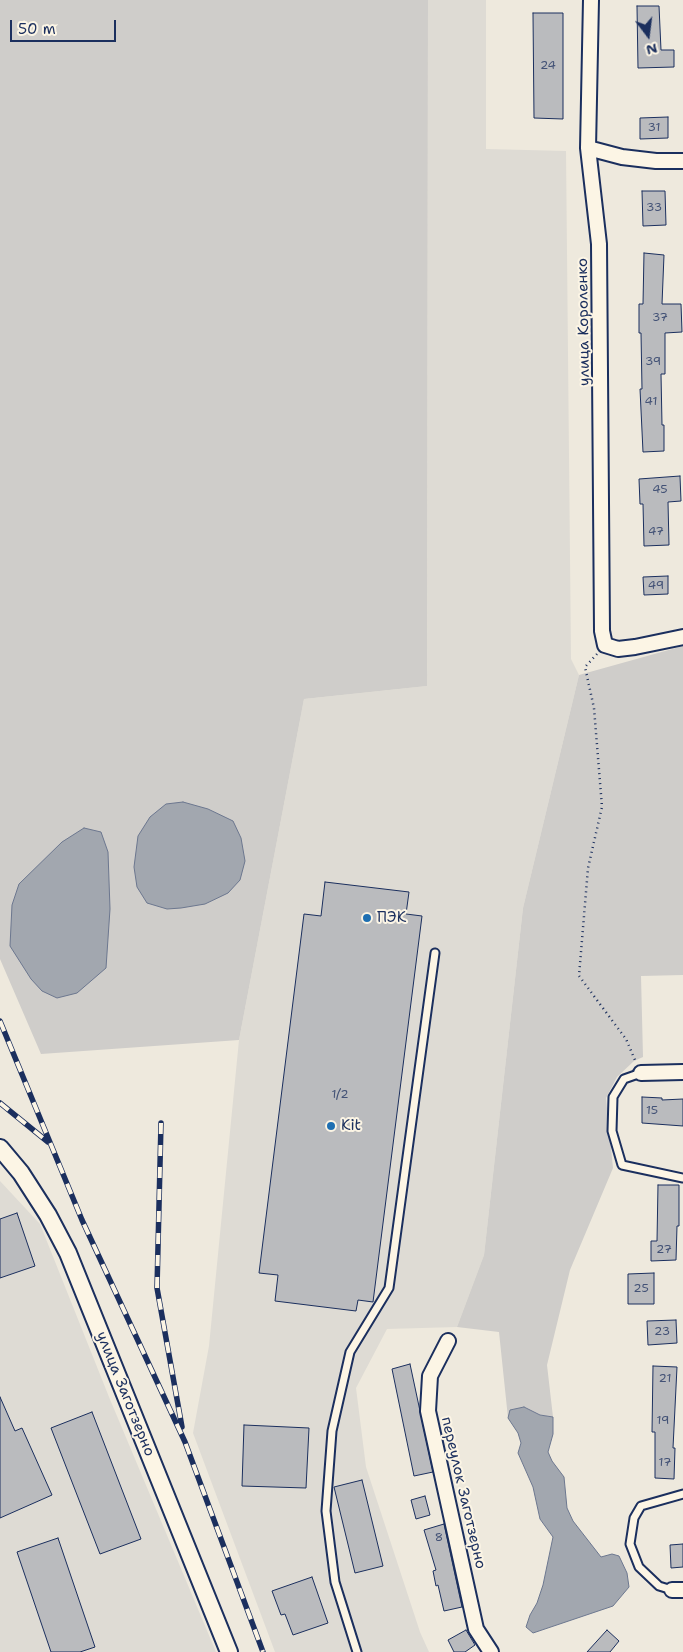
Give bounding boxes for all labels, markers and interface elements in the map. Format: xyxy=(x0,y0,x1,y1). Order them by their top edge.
scale bar xyxy=(12,10,119,42)
north arrow xyxy=(623,10,673,60)
text: 50 m xyxy=(18,19,56,39)
text: N xyxy=(644,39,660,60)
house number: 24 xyxy=(540,59,556,73)
house number: 31 xyxy=(648,121,660,135)
house number: 33 xyxy=(646,201,662,215)
street label: улица Короленко xyxy=(574,258,594,386)
house number: 37 xyxy=(652,311,668,325)
house number: 39 xyxy=(645,355,661,369)
house number: 41 xyxy=(645,395,657,409)
house number: 45 xyxy=(652,483,668,497)
house number: 47 xyxy=(648,525,664,539)
house number: 49 xyxy=(648,579,664,593)
place label: ПЭК xyxy=(377,909,406,927)
marker: ПЭК xyxy=(361,912,373,924)
house number: 1/2 xyxy=(331,1088,349,1102)
house number: 15 xyxy=(646,1104,658,1118)
place label: Kit xyxy=(341,1117,361,1135)
marker: Kit xyxy=(325,1120,337,1132)
house number: 27 xyxy=(656,1243,672,1257)
house number: 25 xyxy=(633,1282,649,1296)
house number: 23 xyxy=(654,1325,670,1339)
street label: улица Заготзерно xyxy=(92,1329,158,1459)
house number: 21 xyxy=(659,1372,671,1386)
house number: 19 xyxy=(657,1414,669,1428)
street label: переулок Заготзерно xyxy=(437,1415,489,1571)
house number: 17 xyxy=(659,1456,671,1470)
house number: 8 xyxy=(435,1531,443,1545)

